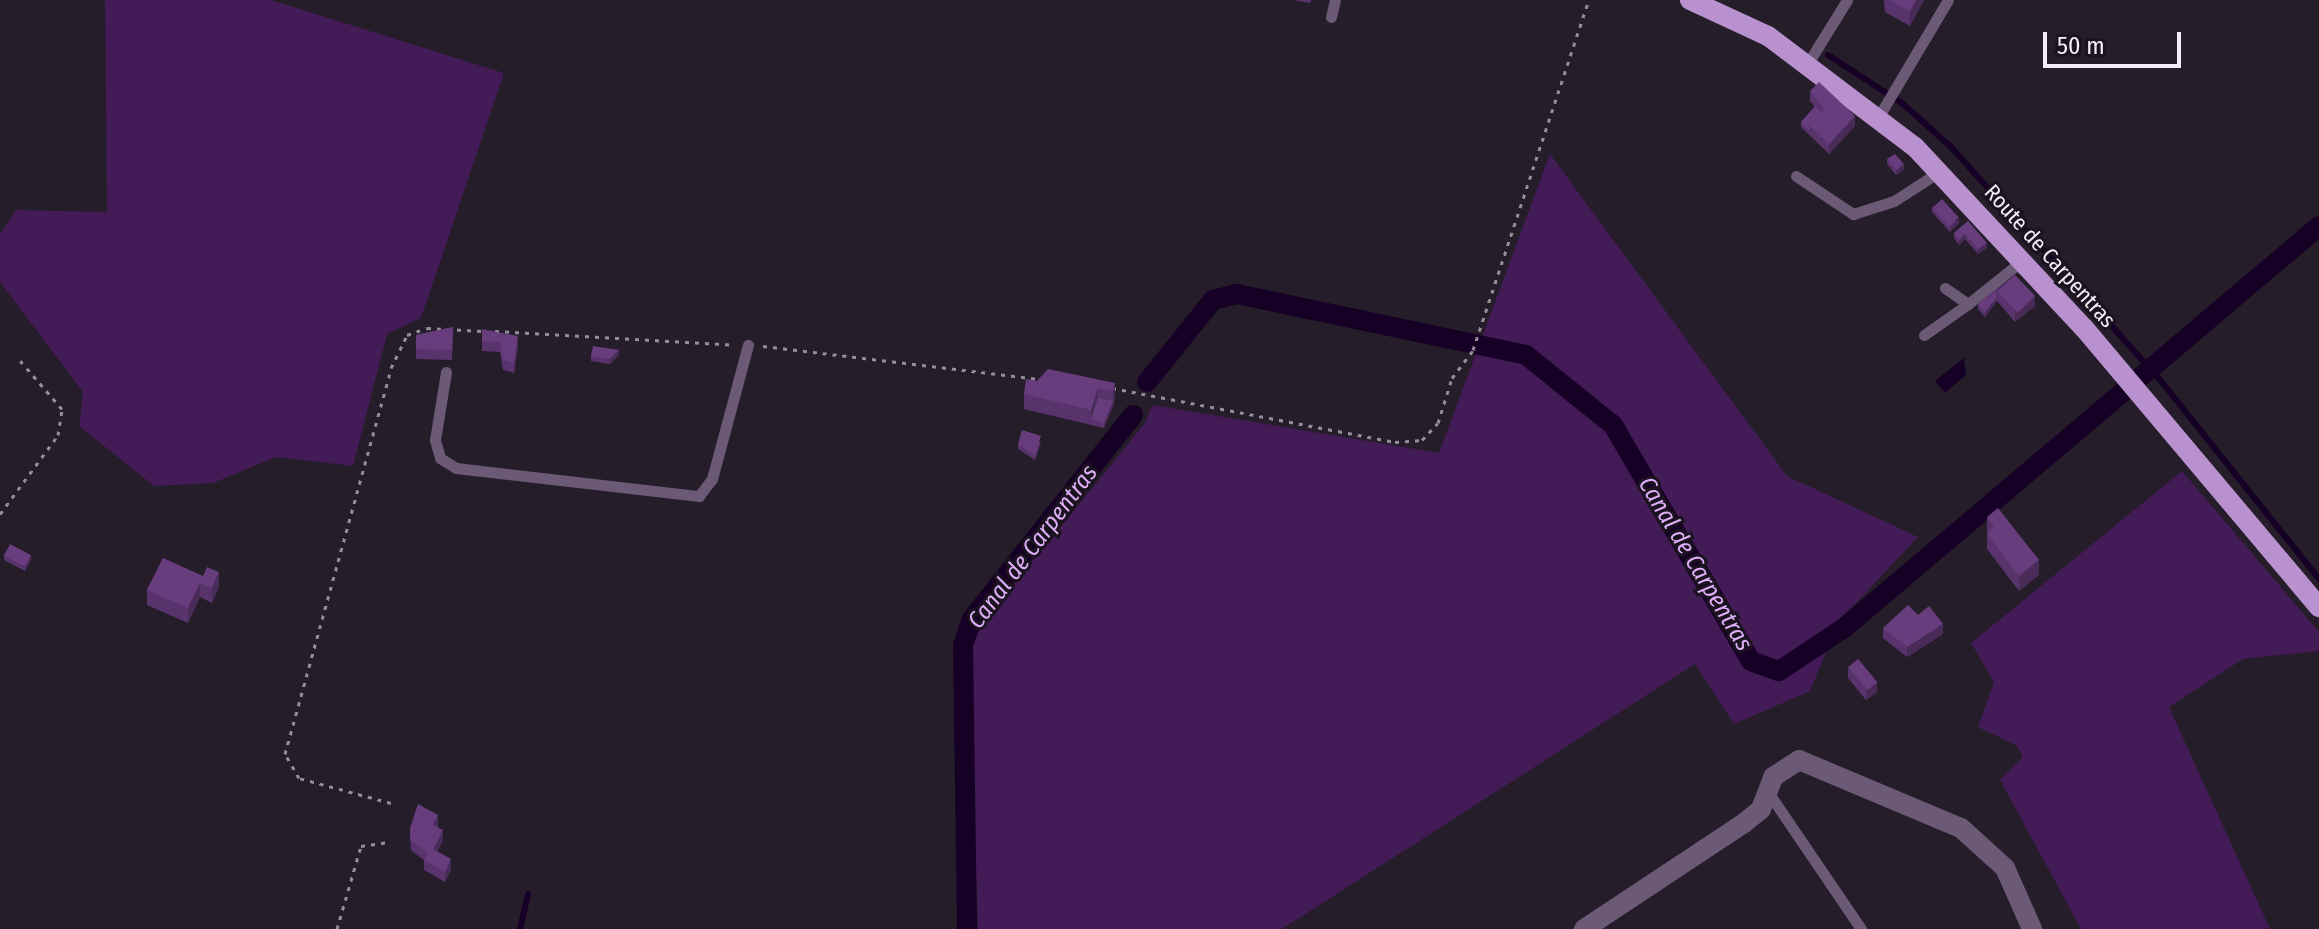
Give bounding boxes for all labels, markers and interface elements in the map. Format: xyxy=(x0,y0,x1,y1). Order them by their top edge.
scale bar xyxy=(2047,16,2185,66)
text: 50 m xyxy=(2057,32,2105,60)
street label: Route de Carpentras xyxy=(1979,179,2121,333)
water label: Canal de Carpentras xyxy=(962,459,1104,635)
water label: Canal de Carpentras xyxy=(1632,472,1758,656)

